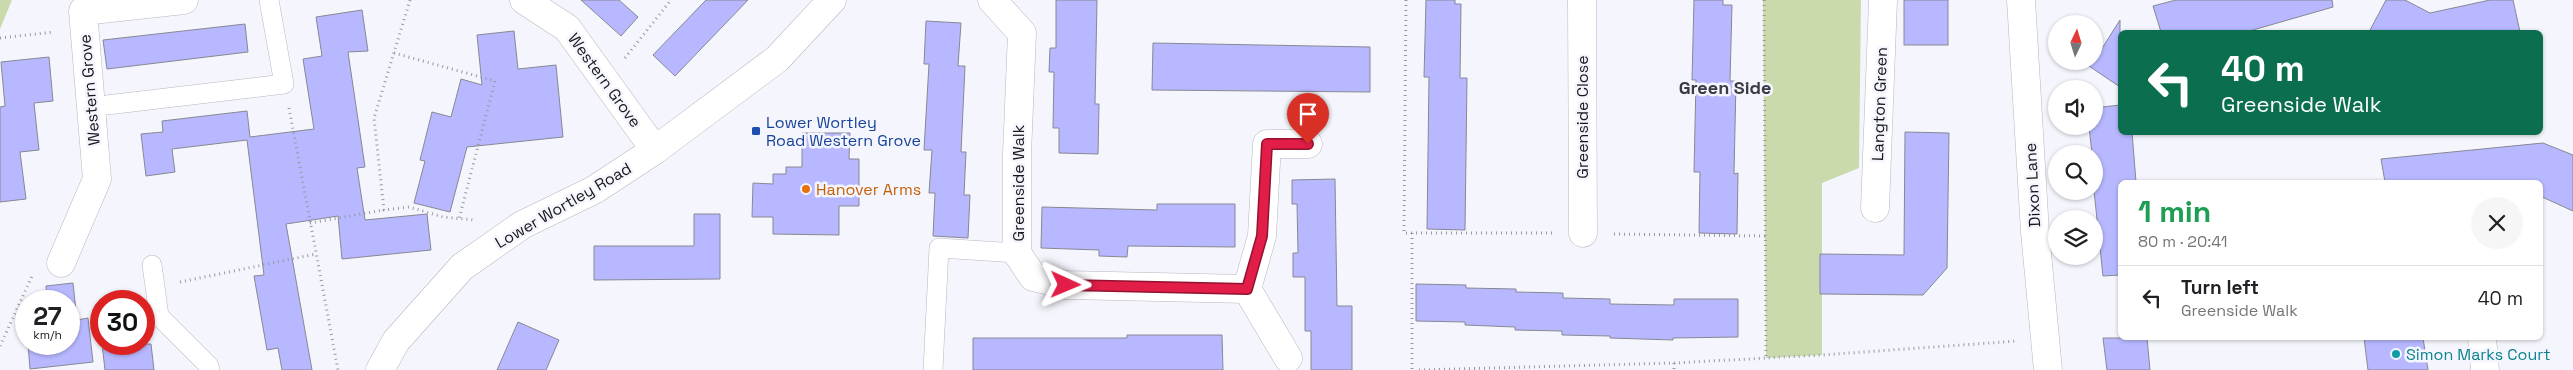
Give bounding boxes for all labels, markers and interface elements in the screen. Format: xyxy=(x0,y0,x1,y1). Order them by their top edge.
north arrow xyxy=(2048,15,2102,70)
map controls xyxy=(2048,15,2103,265)
street label: Western Grove xyxy=(563,29,646,132)
street label: Western Grove xyxy=(74,33,105,146)
street label: Langton Green xyxy=(1867,47,1892,161)
text: 40 m xyxy=(2221,47,2305,91)
icon: left xyxy=(2138,50,2203,115)
street label: Greenside Close xyxy=(1572,55,1593,179)
district label: Green Side xyxy=(1679,76,1771,99)
button: sound xyxy=(2048,80,2103,135)
text: Greenside Walk xyxy=(2221,90,2382,118)
pin xyxy=(1287,93,1329,144)
icon: arrive xyxy=(1294,100,1322,128)
place label: Lower Wortley Road Western Grove xyxy=(766,112,921,151)
street label: Greenside Walk xyxy=(1008,124,1029,241)
marker: Lower Wortley Road Western Grove xyxy=(750,125,762,137)
street label: Dixon Lane xyxy=(2020,142,2045,228)
button: search xyxy=(2048,145,2103,200)
street label: Lower Wortley Road xyxy=(491,158,635,253)
place label: Hanover Arms xyxy=(816,179,921,200)
marker: Hanover Arms xyxy=(800,183,812,195)
text: 1 min xyxy=(2138,192,2211,231)
button: close xyxy=(2471,197,2523,249)
button: layers xyxy=(2048,210,2103,265)
text: 80 m · 20:41 xyxy=(2138,231,2228,252)
position arrow xyxy=(1039,258,1091,310)
text: Turn left xyxy=(2181,275,2259,300)
icon: left xyxy=(2138,284,2166,312)
text: 40 m xyxy=(2478,286,2523,311)
speed limit sign: 30 xyxy=(90,290,155,355)
text: 27 xyxy=(33,300,62,332)
text: Greenside Walk xyxy=(2181,300,2298,321)
text: km/h xyxy=(33,327,62,343)
place label: Simon Marks Court xyxy=(2406,344,2551,365)
marker: Simon Marks Court xyxy=(2390,348,2402,360)

